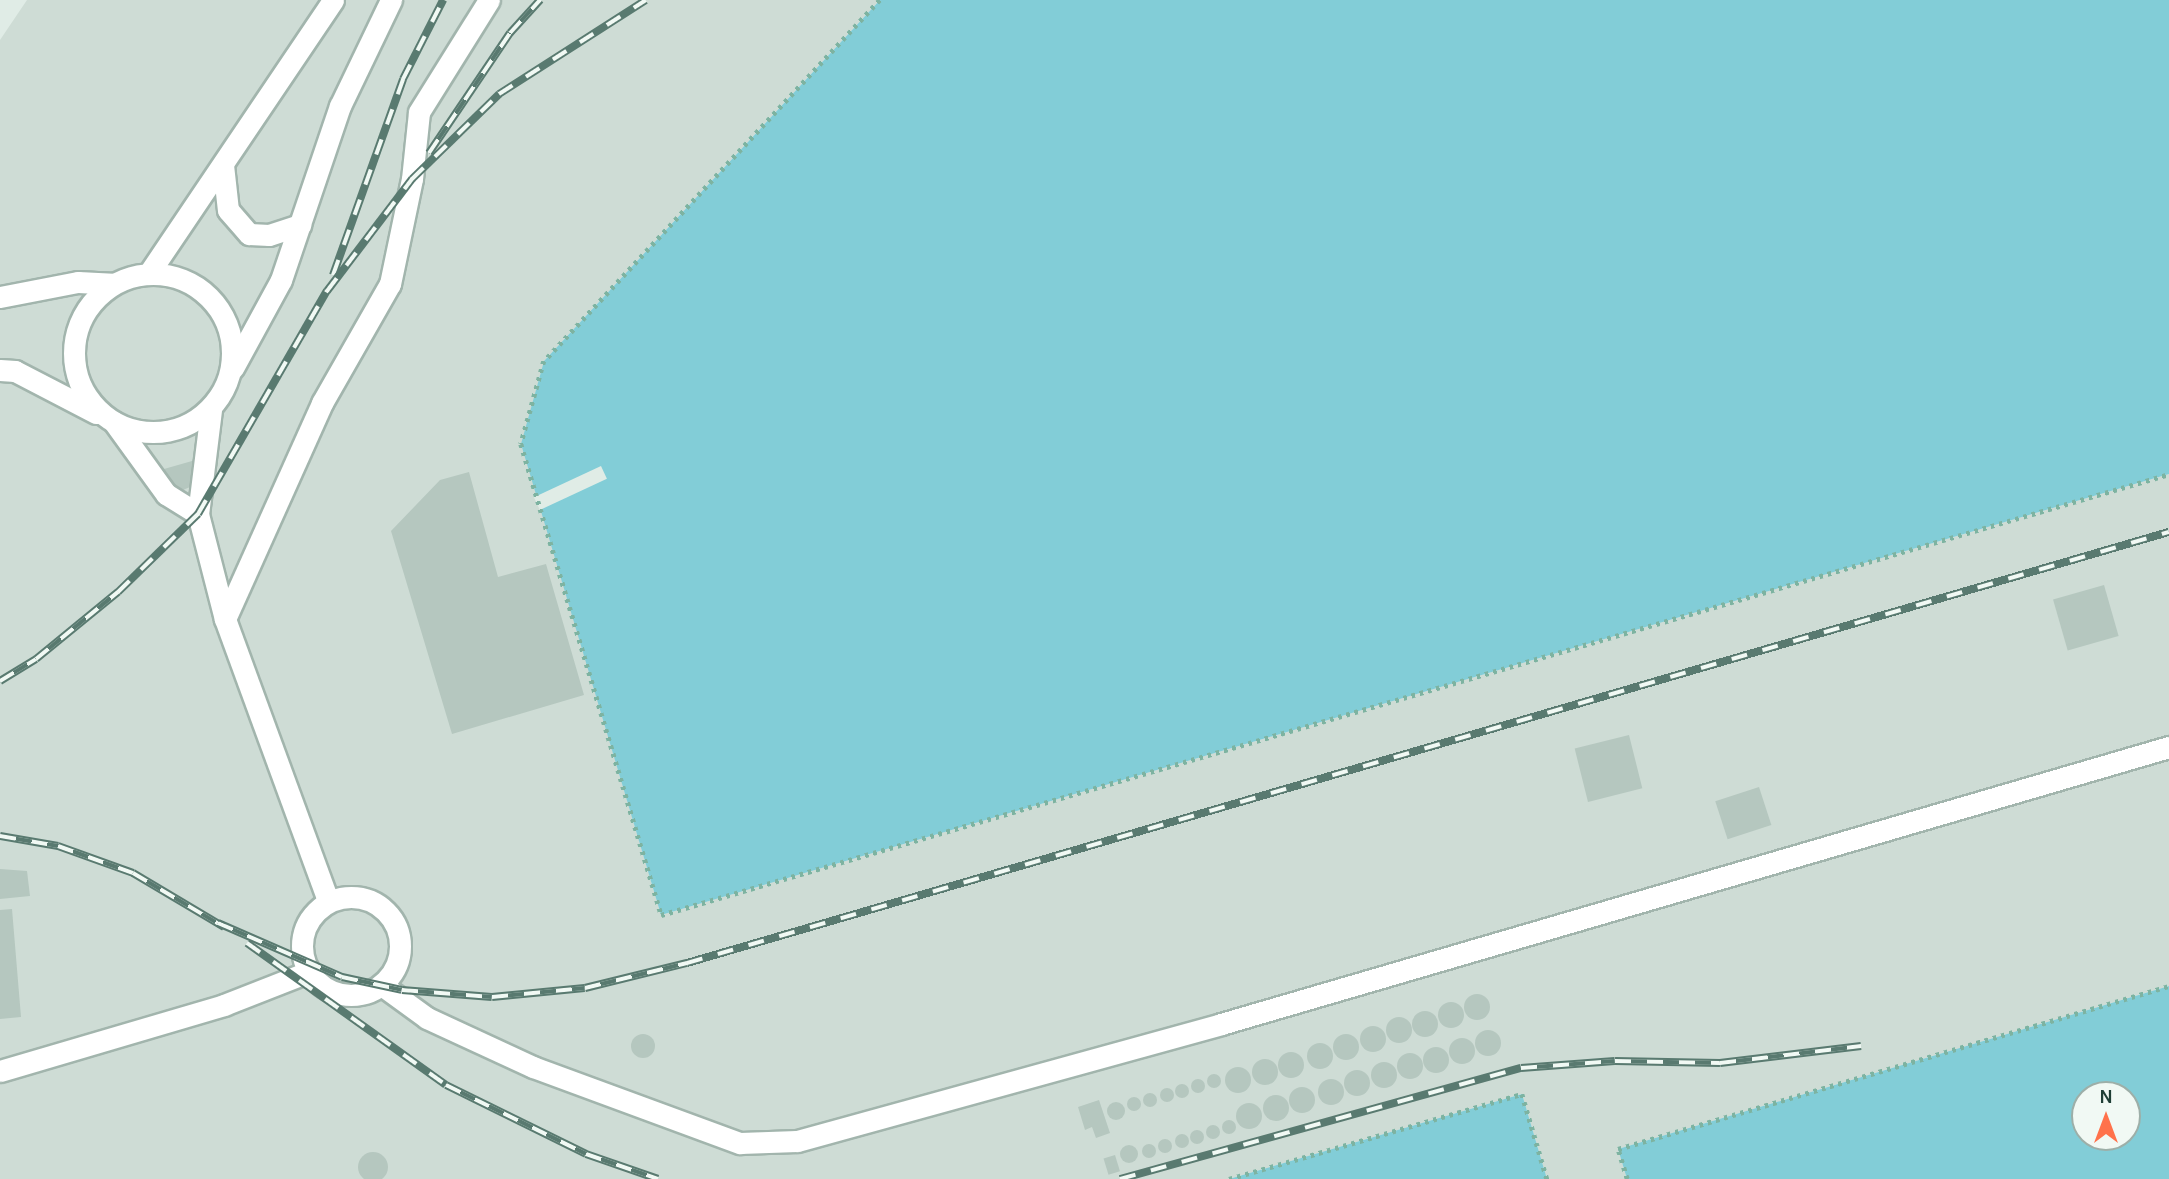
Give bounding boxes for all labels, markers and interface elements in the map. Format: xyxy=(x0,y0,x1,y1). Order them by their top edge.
north arrow xyxy=(2071,1081,2141,1151)
text: N xyxy=(2099,1086,2113,1108)

